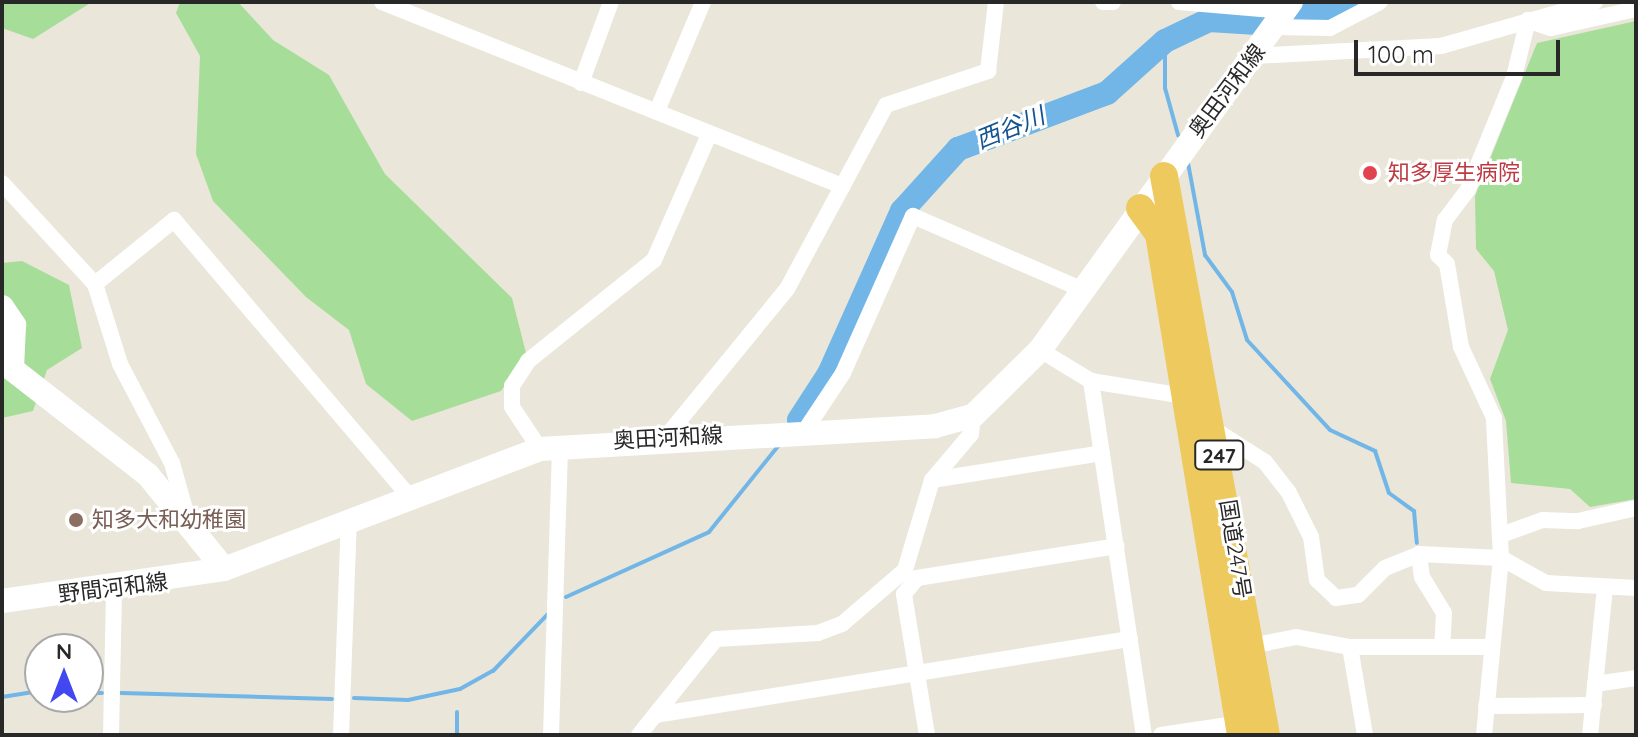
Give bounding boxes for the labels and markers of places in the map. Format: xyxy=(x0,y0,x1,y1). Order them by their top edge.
place label: 知多厚生病院 xyxy=(1388,160,1520,186)
marker: 知多厚生病院 xyxy=(1359,162,1381,184)
place label: 知多大和幼稚園 xyxy=(92,507,246,533)
marker: 知多大和幼稚園 xyxy=(67,511,85,529)

